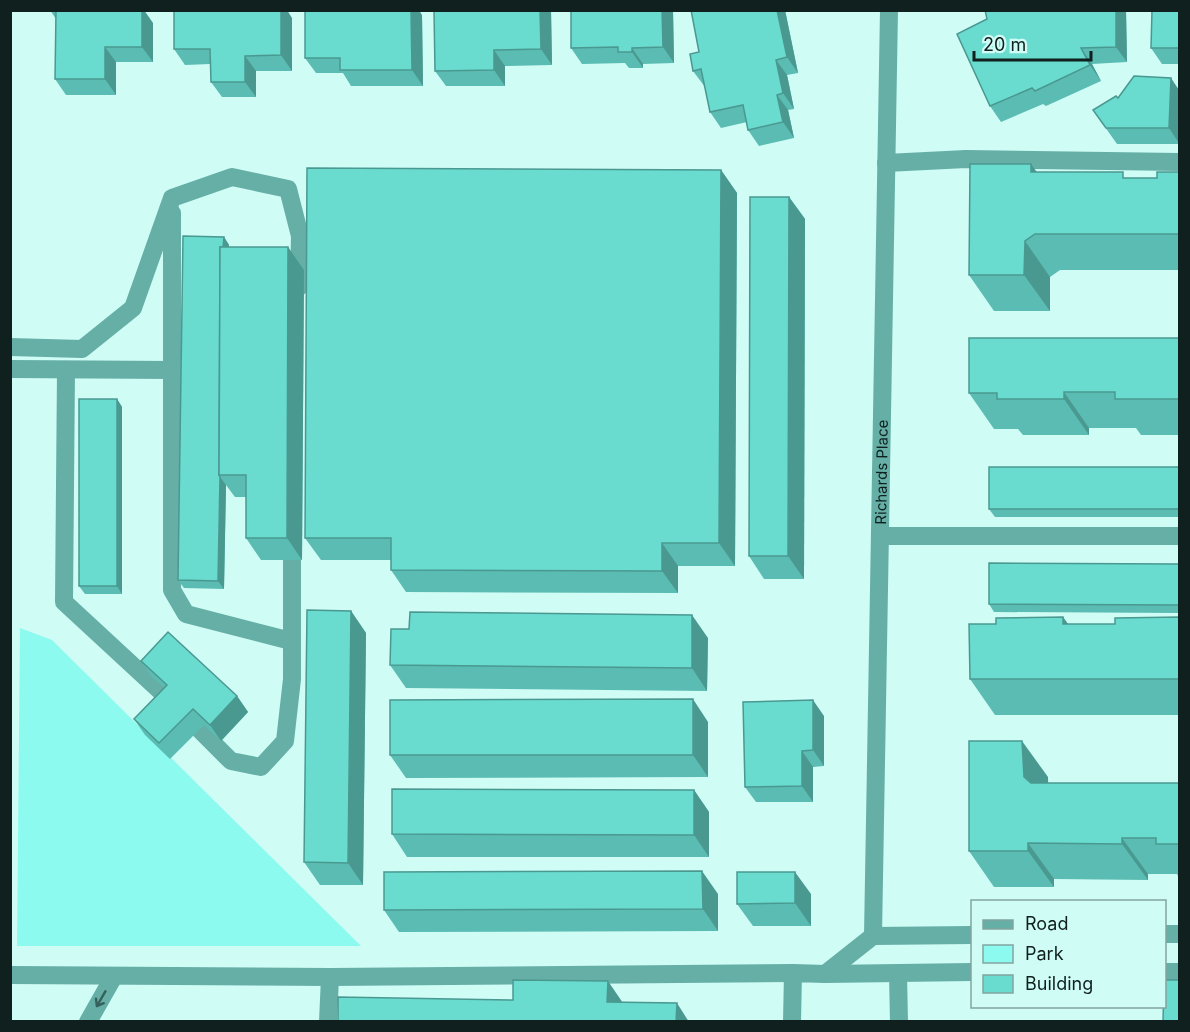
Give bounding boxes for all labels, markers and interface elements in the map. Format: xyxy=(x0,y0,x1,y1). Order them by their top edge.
scale bar xyxy=(974,24,1091,62)
text: 20 m xyxy=(983,34,1026,55)
street label: Richards Place xyxy=(871,419,891,525)
legend xyxy=(971,900,1166,1008)
text: Road xyxy=(1025,913,1068,934)
text: Park xyxy=(1025,943,1064,964)
text: Building xyxy=(1025,973,1093,994)
one-way arrow xyxy=(95,990,107,1007)

